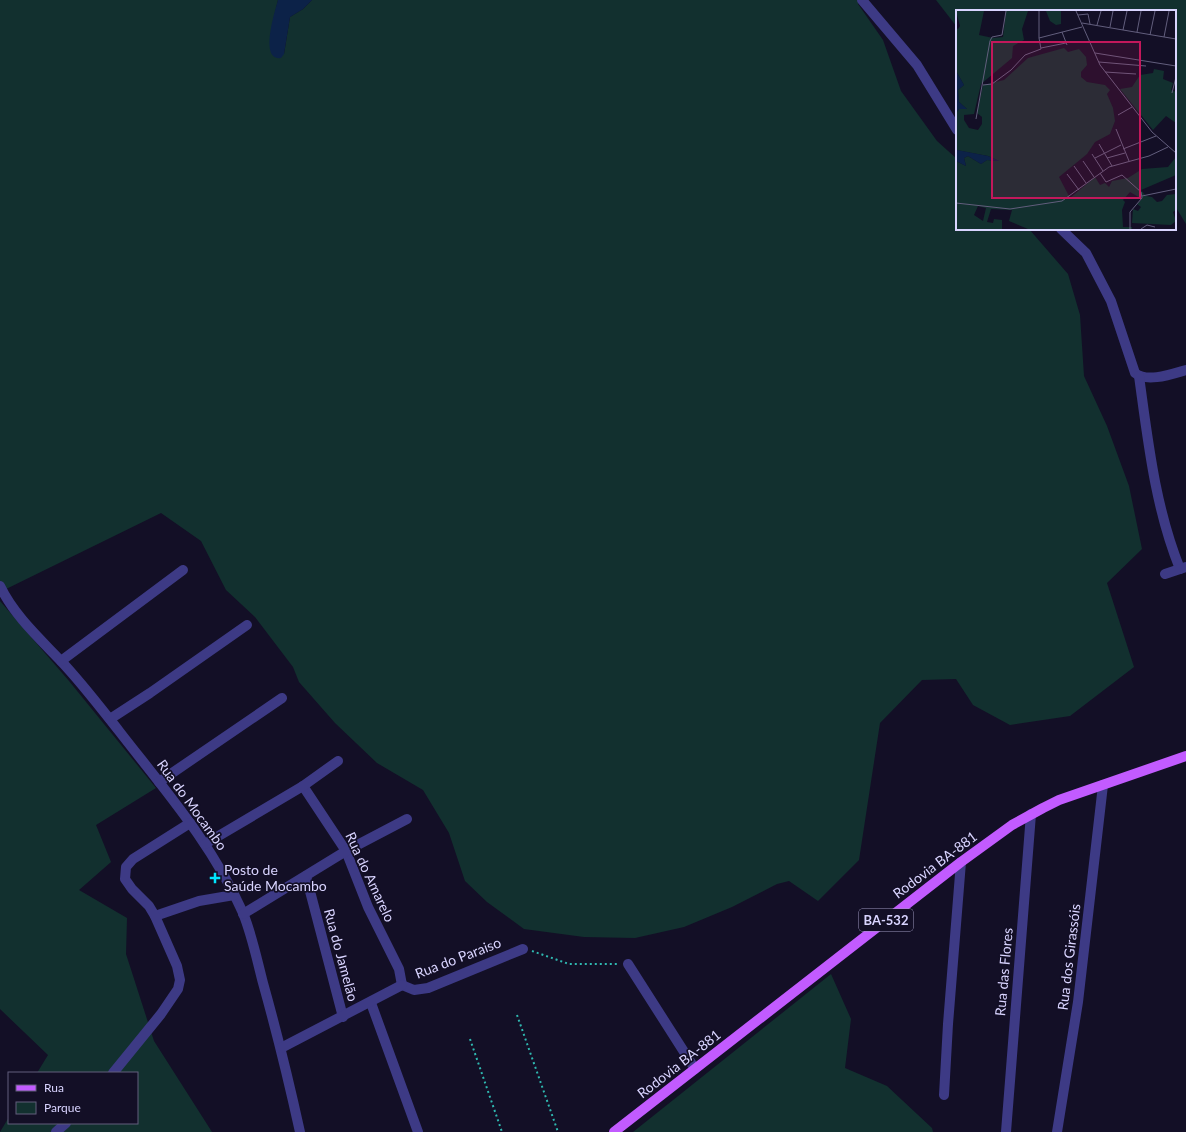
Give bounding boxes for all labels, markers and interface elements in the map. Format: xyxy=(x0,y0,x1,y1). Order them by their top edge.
inset map xyxy=(956,10,1176,230)
street label: Rua do Mocambo xyxy=(154,756,231,853)
street label: Rodovia BA-881 xyxy=(889,827,980,902)
street label: Rua do Amarelo xyxy=(342,829,399,924)
place label: Posto de Saúde Mocambo xyxy=(224,861,327,894)
marker: Posto de Saúde Mocambo xyxy=(209,872,221,884)
street label: Rua dos Girassóis xyxy=(1054,903,1083,1011)
street label: Rua do Jamelão xyxy=(321,907,362,1003)
road number: BA-532 xyxy=(859,909,913,931)
street label: Rua das Flores xyxy=(991,927,1016,1017)
street label: Rua do Paraiso xyxy=(412,933,503,982)
street label: Rodovia BA-881 xyxy=(634,1026,724,1101)
legend xyxy=(8,1072,138,1124)
text: Rua xyxy=(44,1080,64,1095)
text: Parque xyxy=(44,1100,81,1115)

